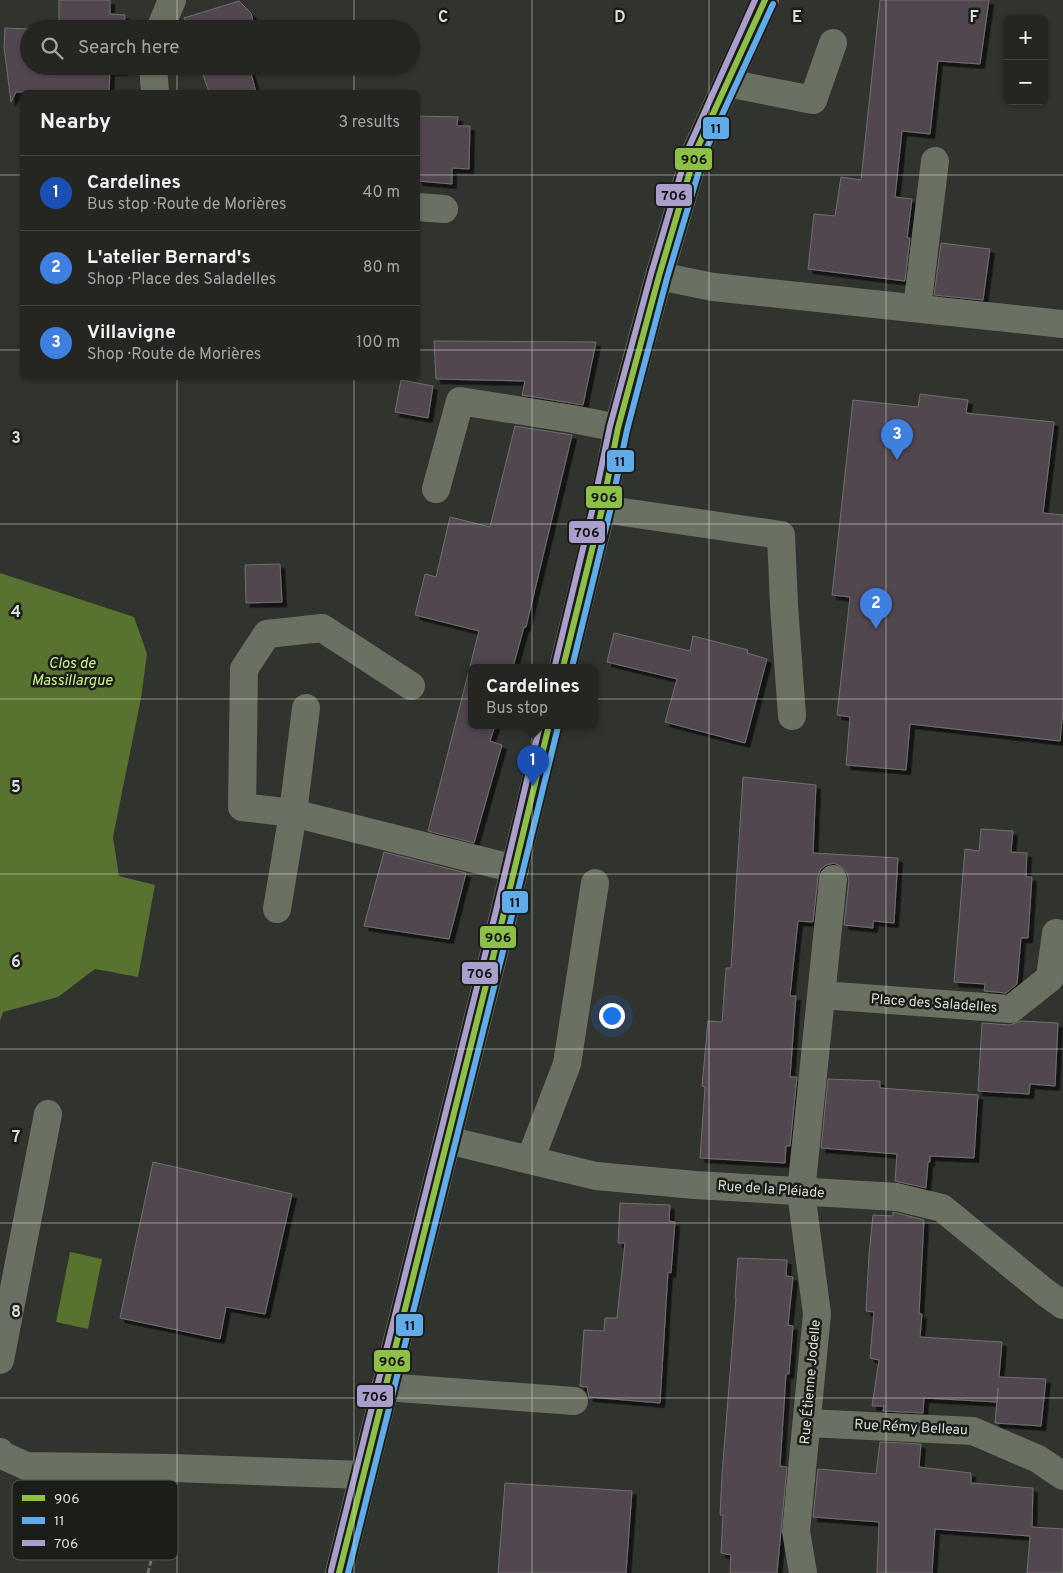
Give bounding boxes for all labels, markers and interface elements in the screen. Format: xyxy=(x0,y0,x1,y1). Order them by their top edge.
text: C xyxy=(438,8,448,28)
text: D xyxy=(614,8,626,28)
text: E xyxy=(792,8,802,28)
text: F xyxy=(969,8,979,28)
map controls xyxy=(1003,15,1048,105)
button: + xyxy=(1003,15,1048,60)
search box xyxy=(20,20,420,75)
icon: search xyxy=(38,34,66,62)
text: Search here xyxy=(78,36,180,60)
button: − xyxy=(1003,60,1048,105)
text: Nearby xyxy=(40,109,111,136)
text: 3 results xyxy=(338,113,400,133)
line badge: 11 xyxy=(702,116,730,140)
text: 11 xyxy=(710,121,722,138)
line badge: 906 xyxy=(674,147,713,171)
text: 906 xyxy=(681,152,707,169)
text: Cardelines xyxy=(87,171,181,195)
text: 1 xyxy=(53,183,59,203)
text: 40 m xyxy=(362,183,400,203)
line badge: 706 xyxy=(655,183,693,207)
text: 706 xyxy=(661,188,687,205)
text: Bus stop · Route de Morières xyxy=(87,195,287,215)
text: L'atelier Bernard's xyxy=(87,246,251,270)
text: 2 xyxy=(51,258,61,278)
text: 80 m xyxy=(363,258,400,278)
text: Shop · Place des Saladelles xyxy=(87,270,276,290)
text: Villavigne xyxy=(87,321,176,345)
text: 3 xyxy=(51,333,61,353)
text: 100 m xyxy=(356,333,400,353)
text: Shop · Route de Morières xyxy=(87,345,261,365)
pin: 3 xyxy=(881,419,913,460)
text: 3 xyxy=(11,429,21,449)
line badge: 11 xyxy=(606,449,635,473)
text: 11 xyxy=(614,454,626,471)
line badge: 906 xyxy=(585,485,623,509)
text: 906 xyxy=(591,490,617,507)
line badge: 706 xyxy=(568,520,606,544)
text: 706 xyxy=(574,525,600,542)
pin: 2 xyxy=(860,588,892,629)
text: 4 xyxy=(11,603,21,623)
water label: Clos de Massillargue xyxy=(32,655,113,691)
popup xyxy=(468,664,598,729)
text: Cardelines xyxy=(486,675,580,699)
text: Bus stop xyxy=(486,699,548,719)
pin: 1 xyxy=(517,745,549,786)
text: 5 xyxy=(11,778,21,798)
line badge: 11 xyxy=(501,890,529,914)
text: 11 xyxy=(509,895,521,912)
line badge: 906 xyxy=(479,925,517,949)
text: 906 xyxy=(485,930,511,947)
text: 6 xyxy=(11,953,21,973)
line badge: 706 xyxy=(461,961,499,985)
text: 706 xyxy=(467,966,493,983)
street label: Place des Saladelles xyxy=(870,991,998,1017)
your location xyxy=(599,1003,625,1029)
text: 7 xyxy=(12,1128,20,1148)
street label: Rue de la Pléiade xyxy=(717,1178,825,1202)
text: 8 xyxy=(11,1303,21,1323)
line badge: 11 xyxy=(395,1313,424,1337)
text: 11 xyxy=(404,1318,416,1335)
street label: Rue Étienne Jodelle xyxy=(796,1319,825,1445)
line badge: 906 xyxy=(373,1349,411,1373)
text: 906 xyxy=(379,1354,405,1371)
line badge: 706 xyxy=(356,1384,394,1408)
text: 706 xyxy=(362,1389,388,1406)
street label: Rue Rémy Belleau xyxy=(854,1417,968,1439)
legend xyxy=(12,1480,178,1560)
text: 906 xyxy=(54,1491,80,1508)
text: 11 xyxy=(54,1513,64,1530)
text: 706 xyxy=(54,1536,78,1553)

